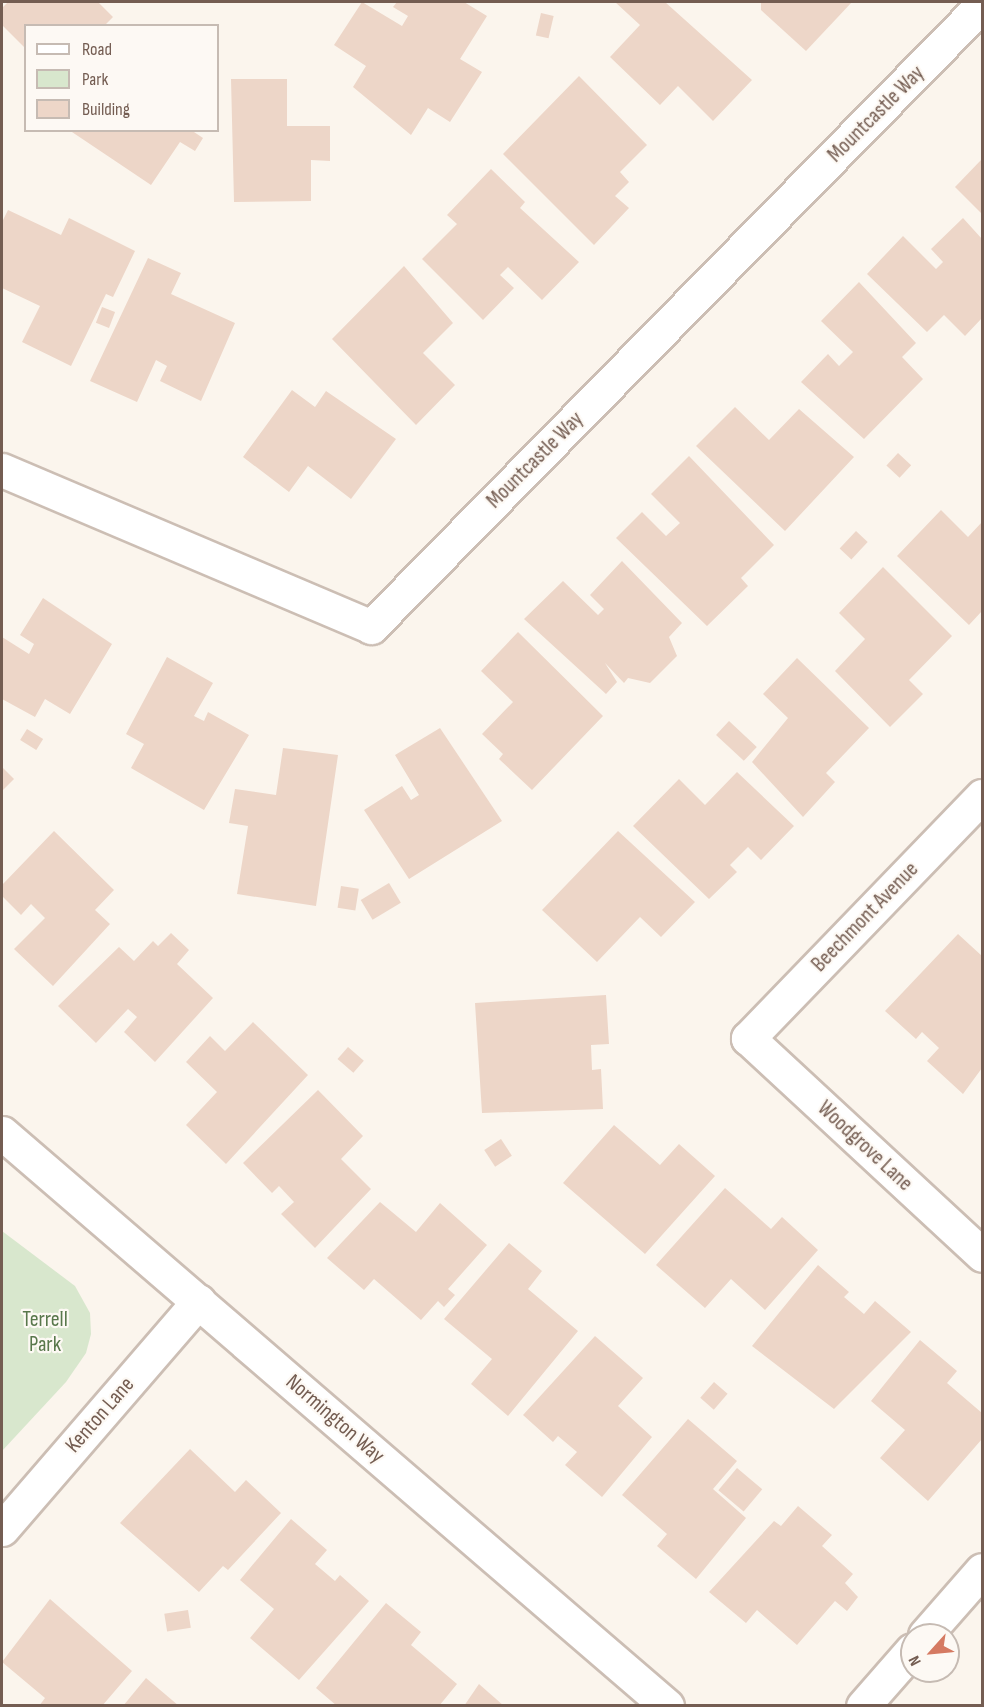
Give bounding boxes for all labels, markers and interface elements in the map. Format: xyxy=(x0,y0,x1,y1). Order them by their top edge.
legend xyxy=(24,24,219,132)
text: Road xyxy=(82,39,112,60)
street label: Mountcastle Way xyxy=(822,60,930,168)
text: Park xyxy=(82,69,108,90)
text: Building xyxy=(82,99,130,120)
street label: Mountcastle Way xyxy=(481,406,589,514)
street label: Beechmont Avenue xyxy=(806,857,924,977)
street label: Woodgrove Lane xyxy=(812,1095,918,1197)
park label: Terrell Park xyxy=(22,1306,68,1358)
street label: Normington Way xyxy=(280,1369,390,1469)
street label: Kenton Lane xyxy=(60,1372,140,1458)
north arrow xyxy=(900,1623,960,1683)
text: N xyxy=(905,1652,926,1669)

